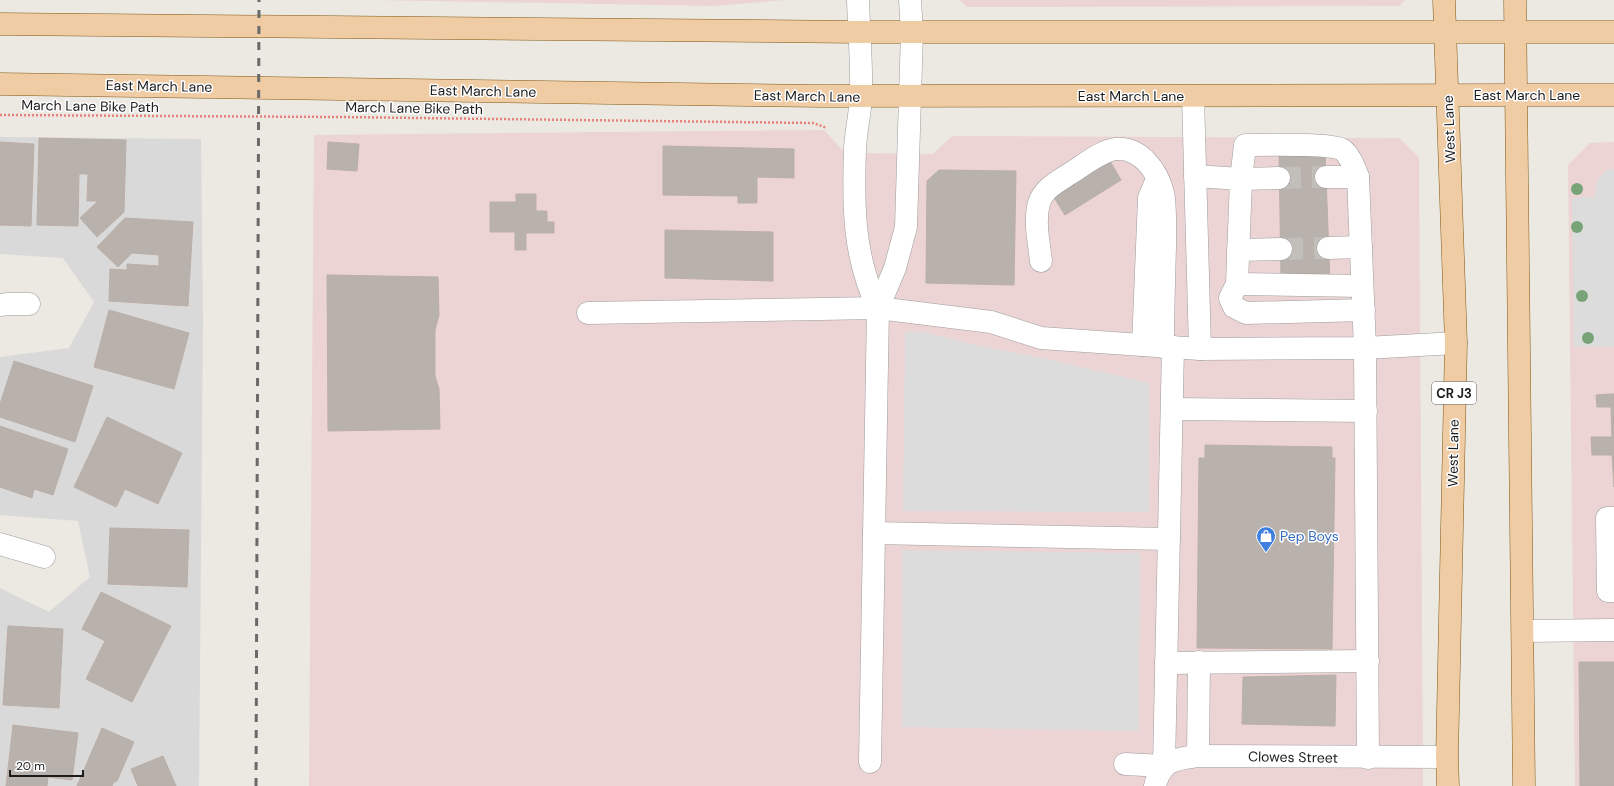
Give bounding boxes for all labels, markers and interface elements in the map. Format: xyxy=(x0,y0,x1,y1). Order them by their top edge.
street label: East March Lane xyxy=(106,76,212,96)
street label: East March Lane xyxy=(430,81,536,101)
street label: East March Lane xyxy=(754,86,860,106)
street label: East March Lane xyxy=(1474,86,1580,104)
street label: East March Lane xyxy=(1078,87,1184,105)
street label: West Lane xyxy=(1439,95,1459,163)
street label: March Lane Bike Path xyxy=(21,96,159,116)
street label: March Lane Bike Path xyxy=(345,98,483,118)
road number: CR J3 xyxy=(1432,382,1476,404)
street label: West Lane xyxy=(1443,419,1463,487)
shop icon: Pep Boys xyxy=(1255,525,1277,553)
place label: Pep Boys xyxy=(1280,527,1339,545)
street label: Clowes Street xyxy=(1248,747,1338,767)
scale bar xyxy=(10,752,83,778)
text: 20 m xyxy=(16,758,45,774)

